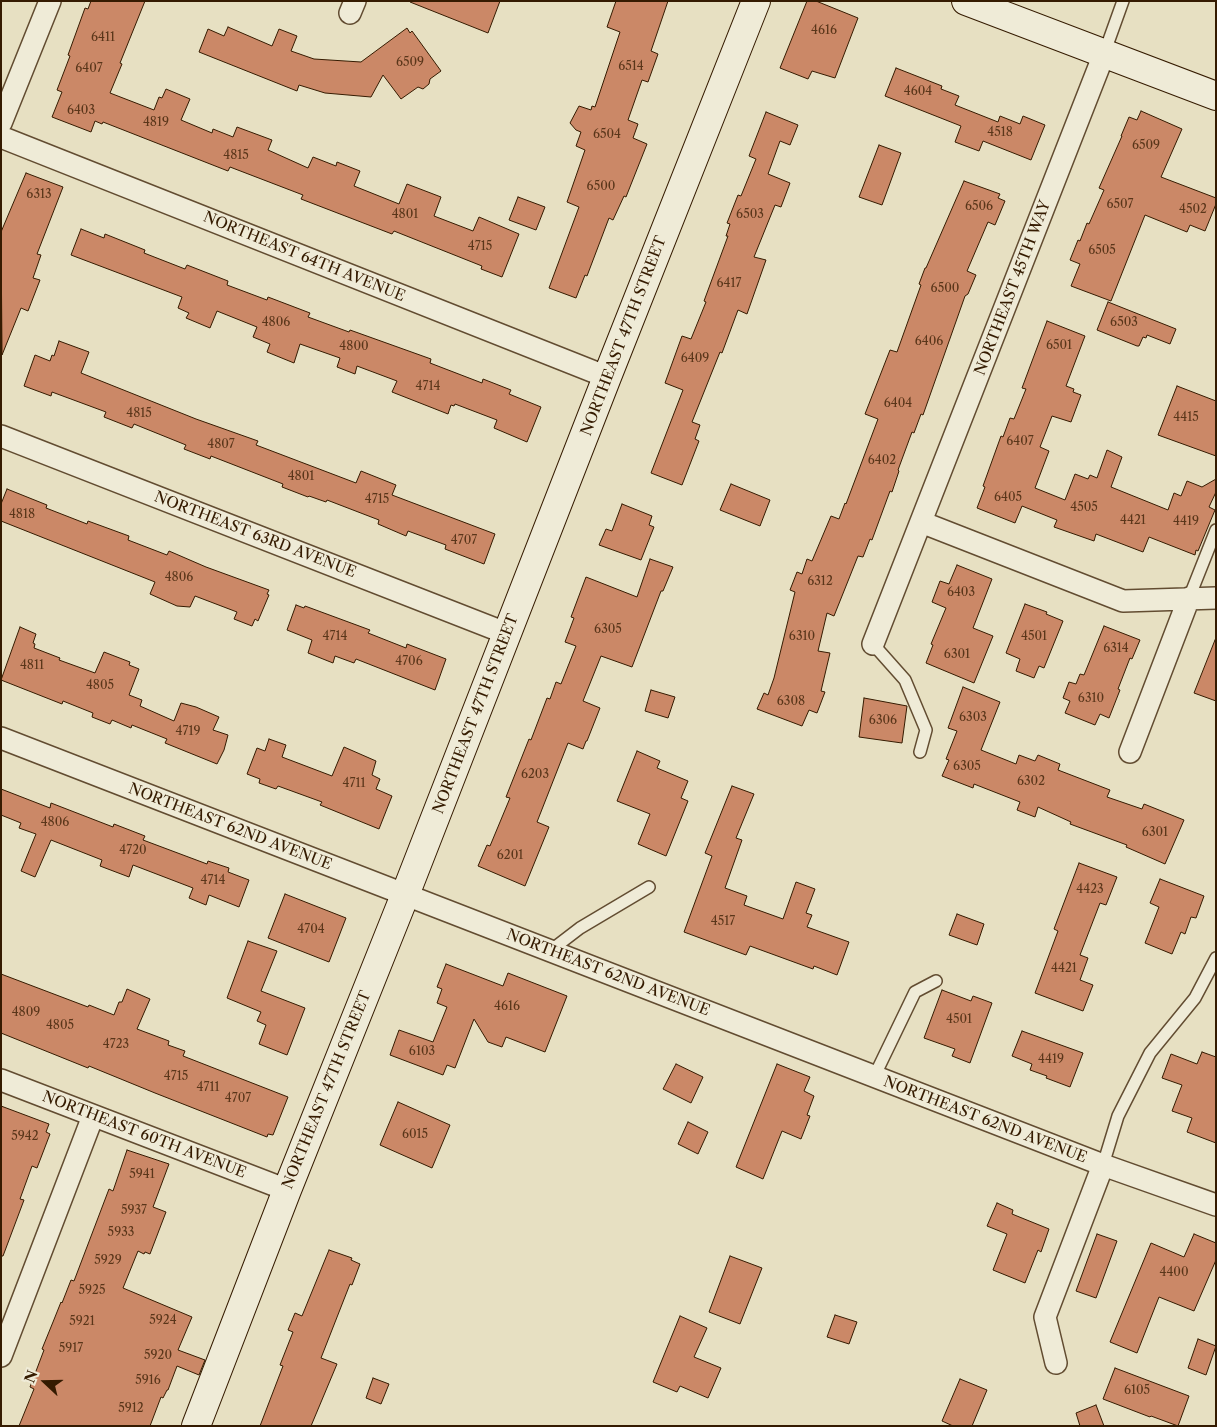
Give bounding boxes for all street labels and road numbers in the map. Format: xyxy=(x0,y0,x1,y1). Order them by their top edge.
street label: NORTHEAST 45TH WAY xyxy=(971,198,1055,378)
street label: NORTHEAST 64TH AVENUE xyxy=(201,208,407,306)
street label: NORTHEAST 47TH STREET xyxy=(578,234,670,438)
street label: NORTHEAST 63RD AVENUE xyxy=(152,488,358,582)
street label: NORTHEAST 47TH STREET xyxy=(430,612,522,816)
street label: NORTHEAST 62ND AVENUE xyxy=(126,780,334,874)
street label: NORTHEAST 62ND AVENUE xyxy=(504,926,712,1020)
street label: NORTHEAST 47TH STREET xyxy=(279,988,375,1192)
street label: NORTHEAST 62ND AVENUE xyxy=(881,1073,1089,1167)
street label: NORTHEAST 60TH AVENUE xyxy=(40,1088,248,1182)

